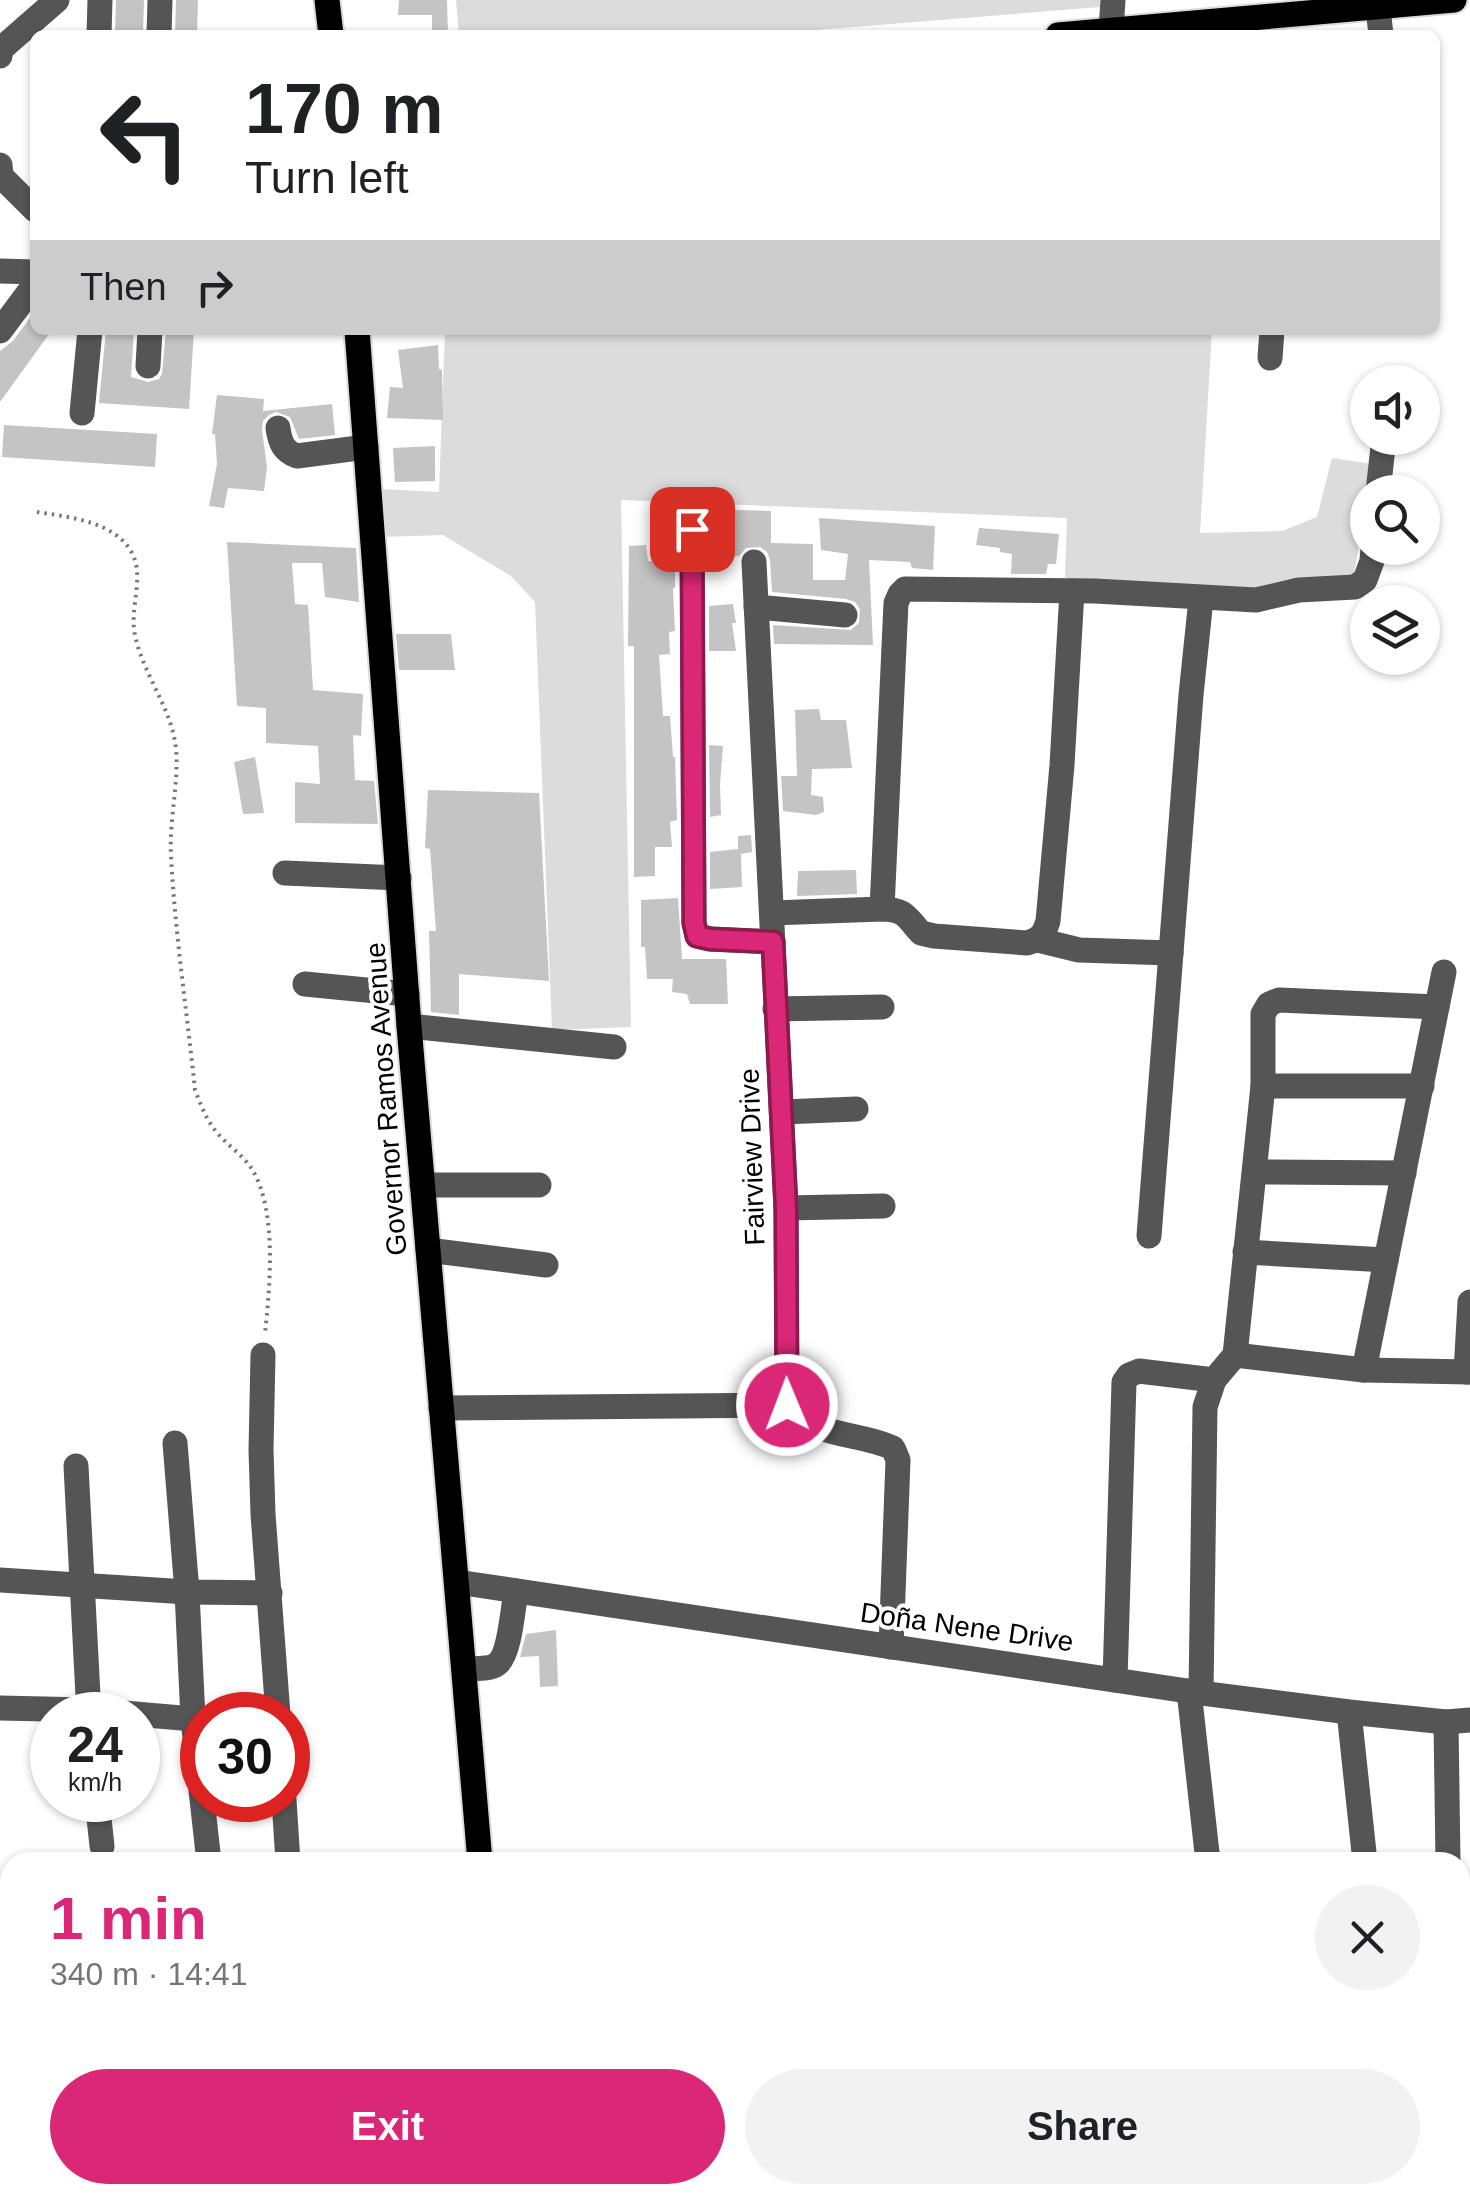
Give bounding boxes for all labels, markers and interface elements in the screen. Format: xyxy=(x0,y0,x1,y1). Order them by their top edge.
icon: left xyxy=(80,70,210,200)
text: 170 m xyxy=(245,70,443,148)
text: Turn left xyxy=(245,152,408,203)
icon: right xyxy=(187,260,242,315)
text: Then xyxy=(80,266,167,308)
map controls xyxy=(1350,365,1440,675)
button: sound xyxy=(1350,365,1440,455)
button: search xyxy=(1350,475,1440,565)
pin xyxy=(650,487,735,572)
icon: arrive xyxy=(665,502,720,557)
button: layers xyxy=(1350,585,1440,675)
street label: Governor Ramos Avenue xyxy=(360,941,412,1257)
street label: Fairview Drive xyxy=(733,1068,771,1246)
position arrow xyxy=(735,1353,839,1457)
street label: Doña Nene Drive xyxy=(858,1597,1076,1657)
speed limit sign: 30 xyxy=(180,1692,310,1822)
text: 24 xyxy=(67,1717,123,1773)
text: km/h xyxy=(68,1768,122,1796)
text: 1 min xyxy=(50,1885,207,1952)
button: close xyxy=(1315,1885,1420,1990)
text: 340 m · 14:41 xyxy=(50,1956,247,1992)
button: Exit xyxy=(50,2069,725,2184)
button: Share xyxy=(745,2069,1420,2184)

